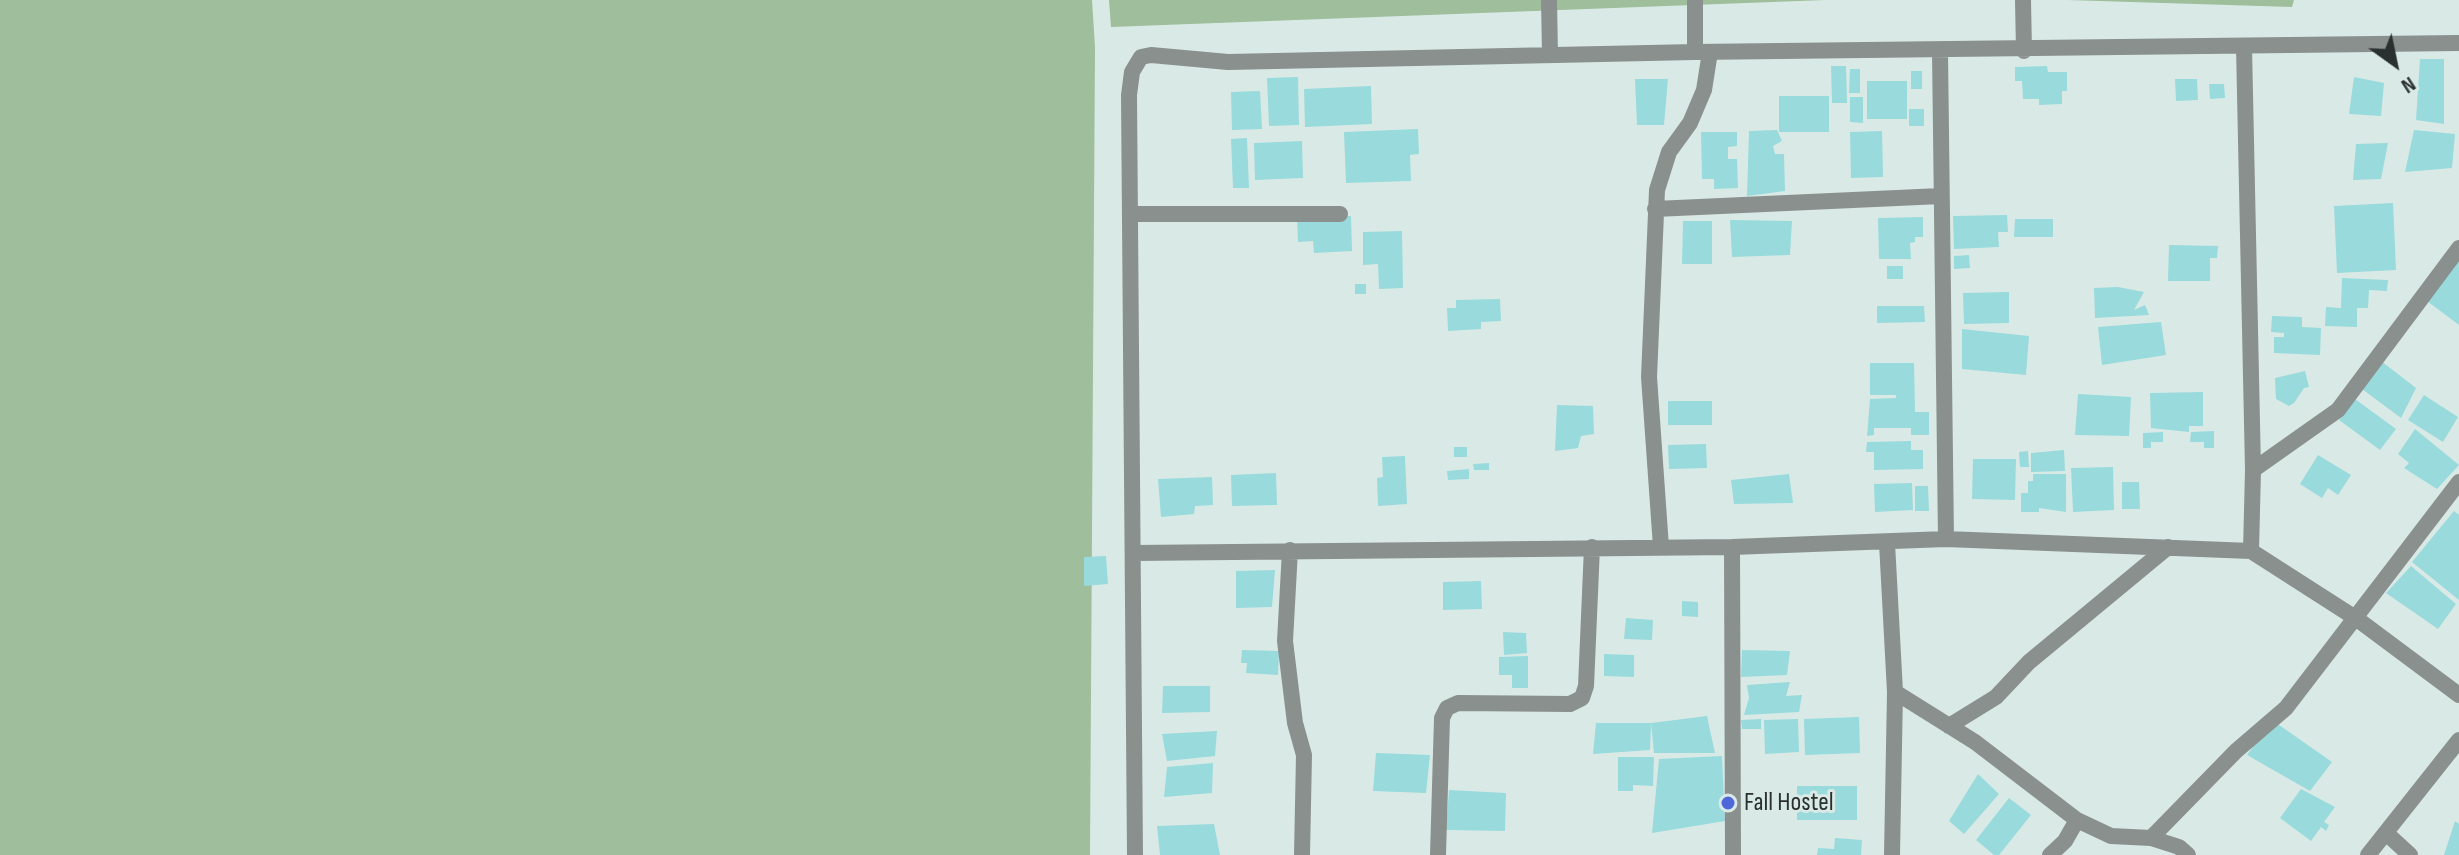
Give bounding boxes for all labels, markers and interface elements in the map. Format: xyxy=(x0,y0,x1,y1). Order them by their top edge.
north arrow xyxy=(2355,24,2435,104)
text: N xyxy=(2396,70,2421,99)
place label: Fall Hostel xyxy=(1744,787,1834,819)
marker: Fall Hostel xyxy=(1719,794,1737,812)

